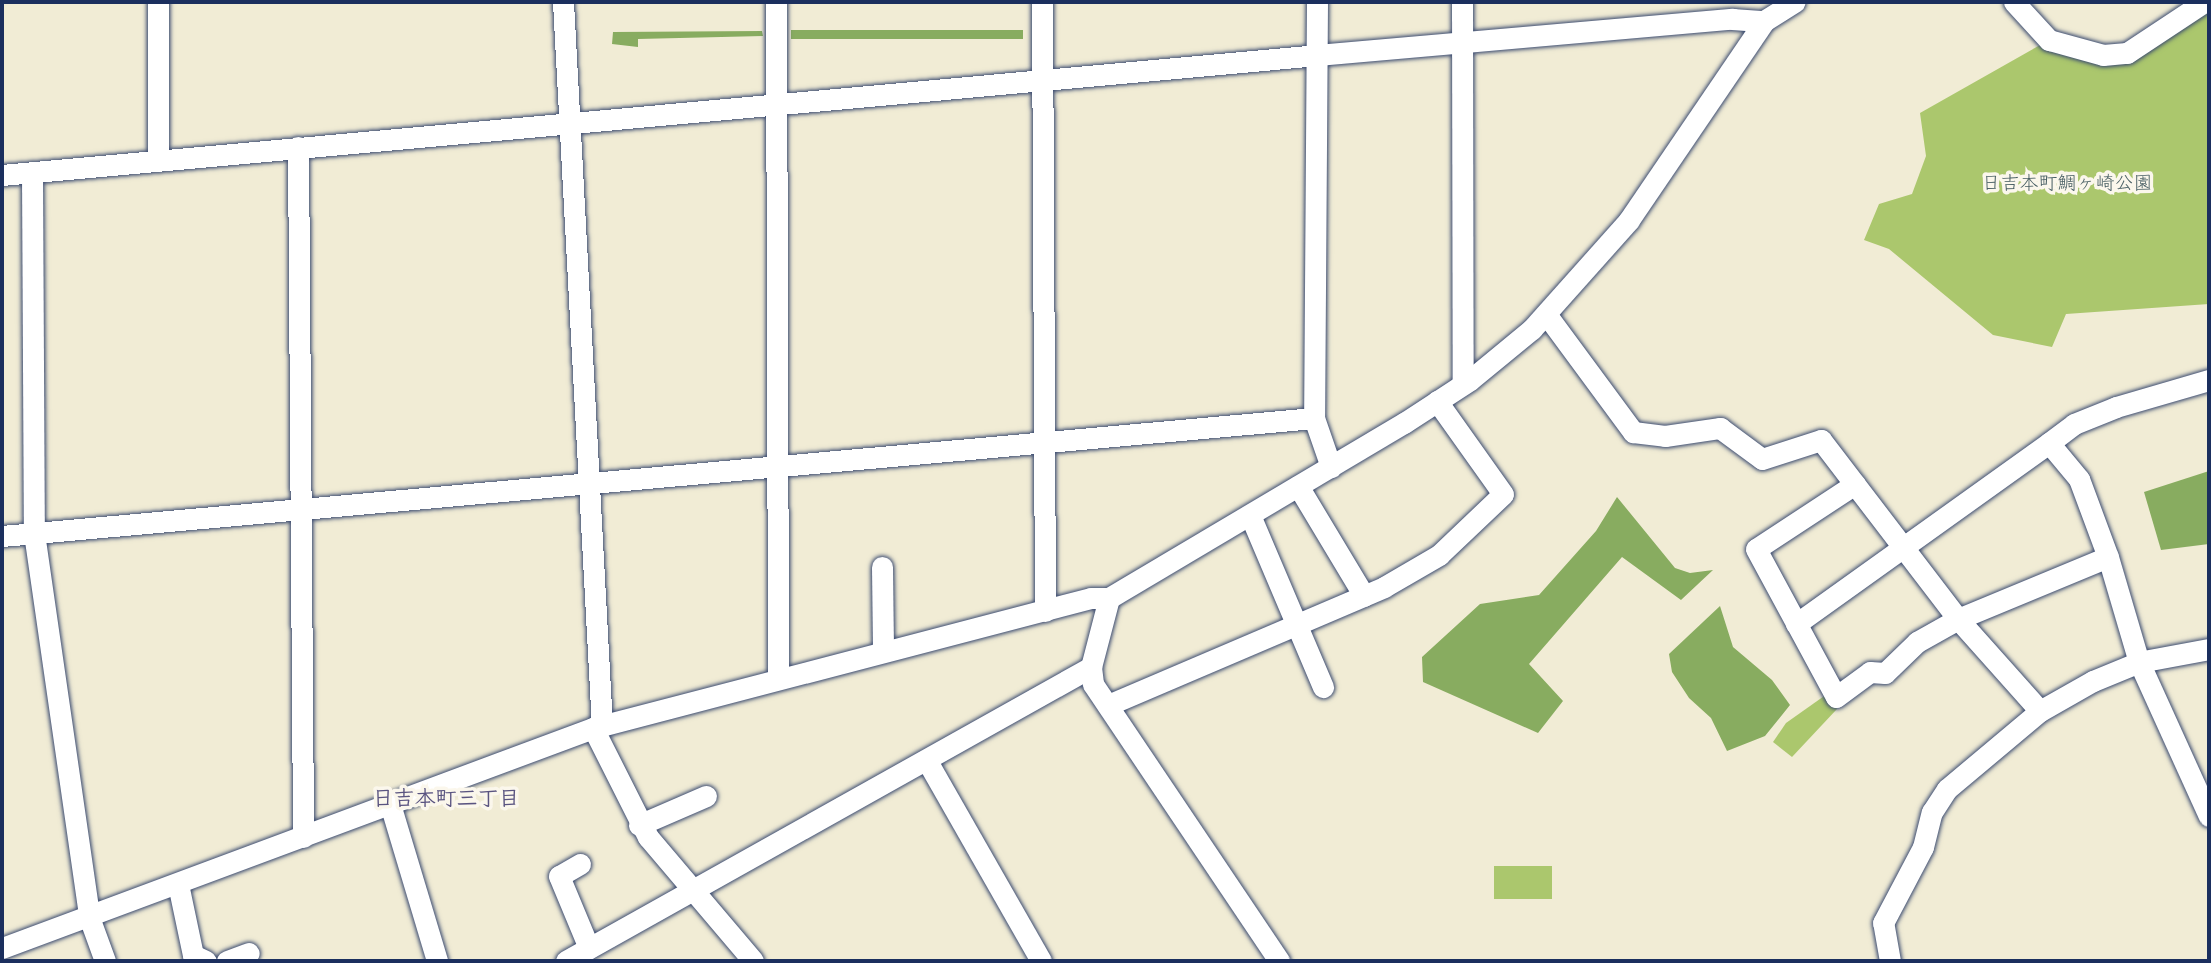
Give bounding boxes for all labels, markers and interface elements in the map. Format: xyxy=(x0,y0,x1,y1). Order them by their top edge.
park label: 日吉本町鯛ヶ崎公園 xyxy=(1982,171,2152,193)
district label: 日吉本町三丁目 xyxy=(373,784,519,810)

